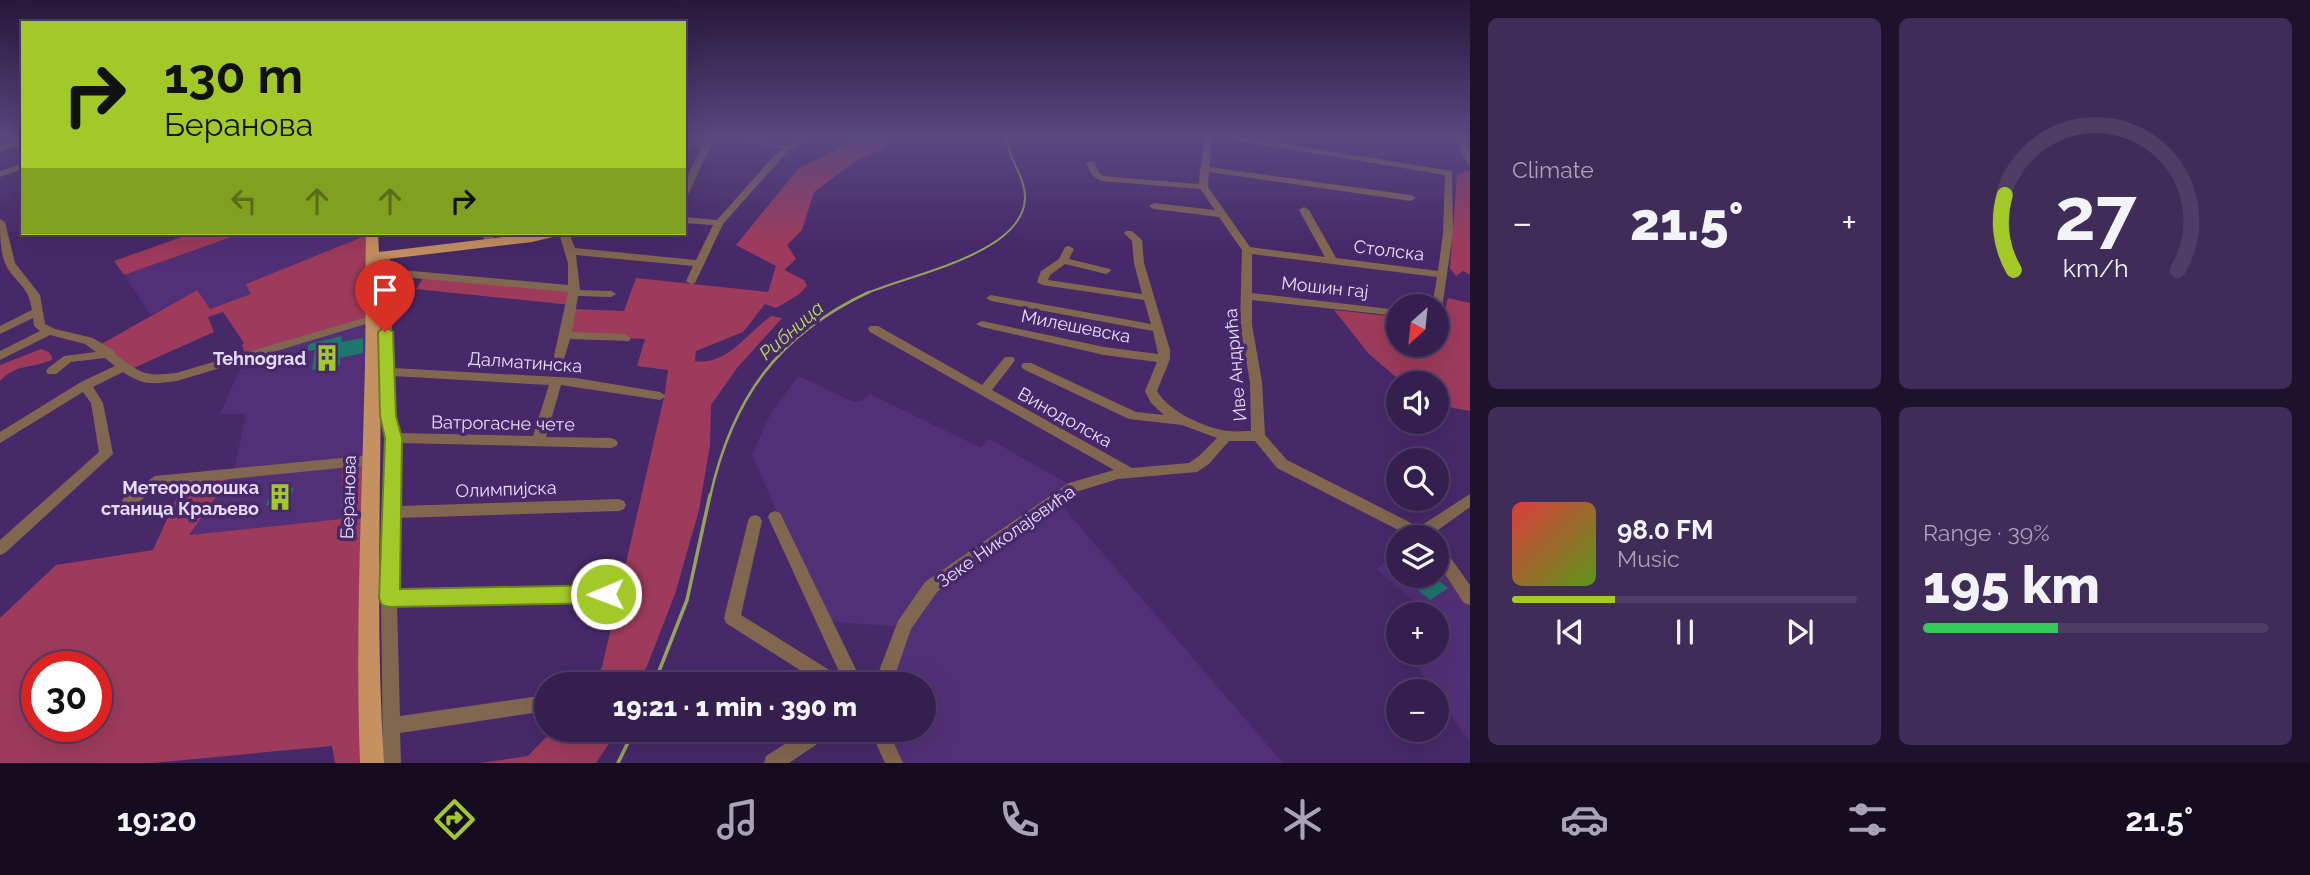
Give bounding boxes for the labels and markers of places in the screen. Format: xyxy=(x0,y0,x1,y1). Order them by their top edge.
pin xyxy=(355,260,415,332)
building icon: Tehnograd xyxy=(312,343,342,373)
place label: Tehnograd xyxy=(213,348,306,369)
place label: Метеоролошка станица Краљево xyxy=(101,477,259,519)
building icon: Метеоролошка станица Краљево xyxy=(265,482,295,512)

